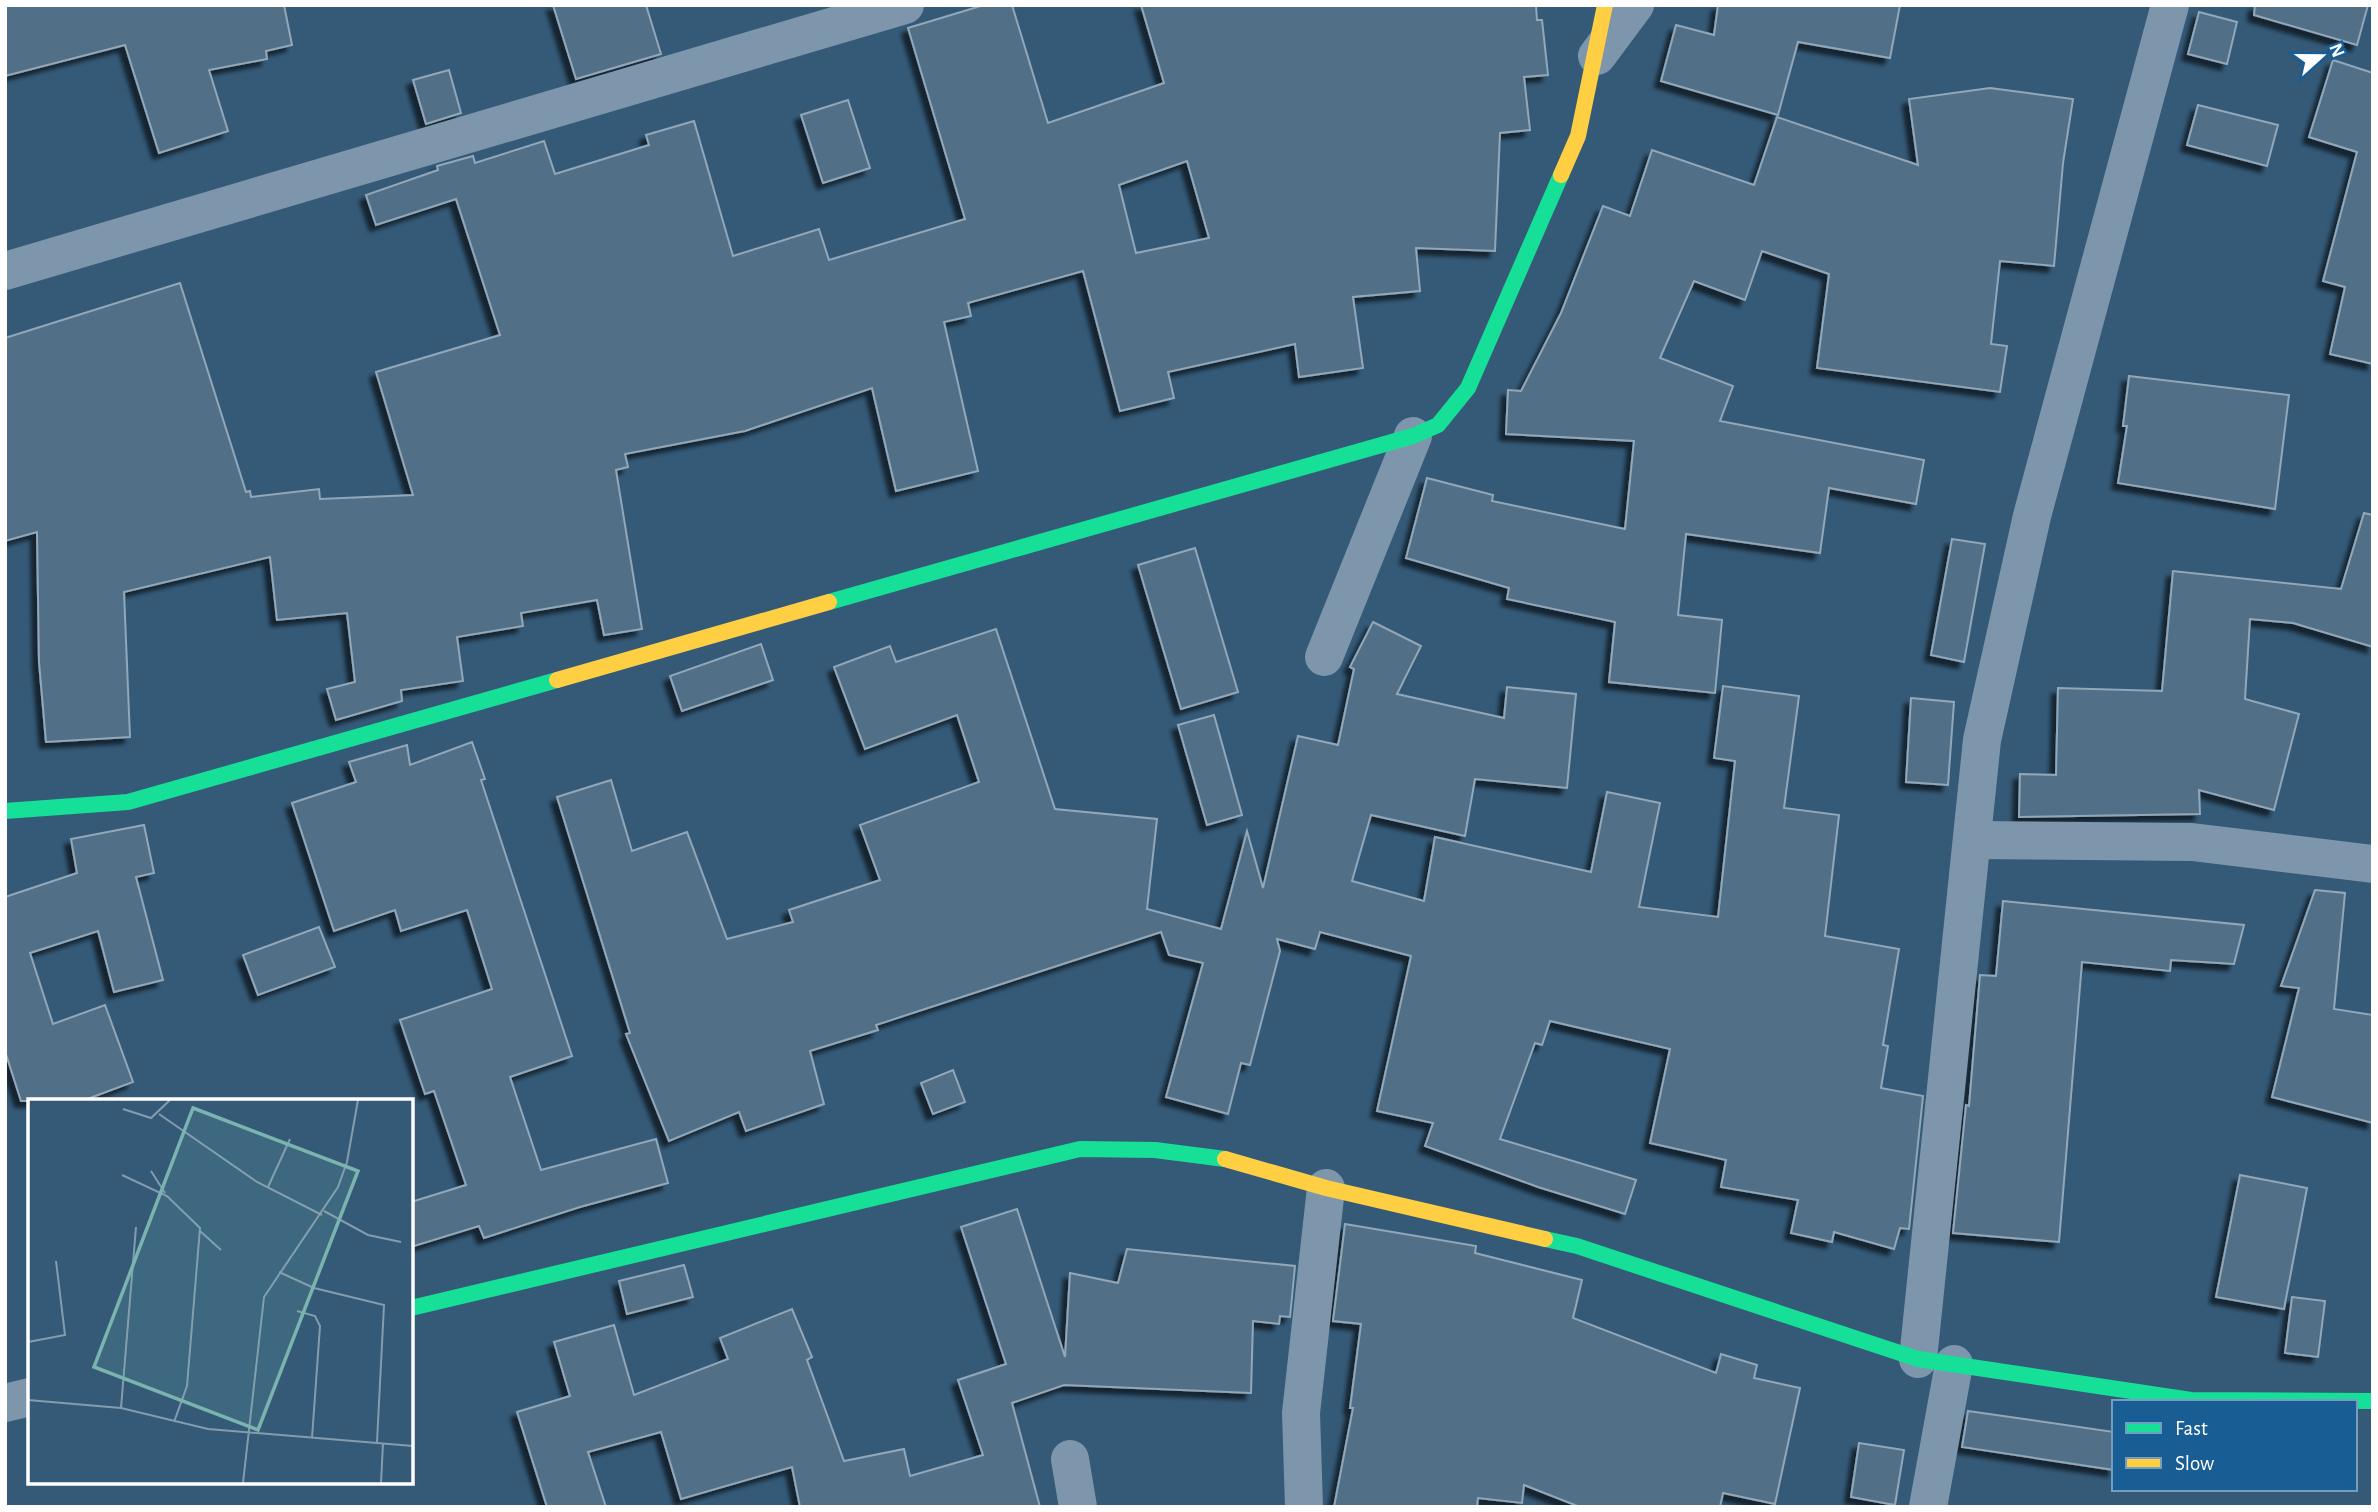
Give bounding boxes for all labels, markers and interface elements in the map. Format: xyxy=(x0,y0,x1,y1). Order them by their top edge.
north arrow xyxy=(2287,21,2357,91)
text: N xyxy=(2325,41,2348,60)
inset map xyxy=(28,1099,413,1484)
legend xyxy=(2112,1400,2357,1491)
text: Fast xyxy=(2175,1418,2208,1439)
text: Slow xyxy=(2175,1453,2214,1474)

